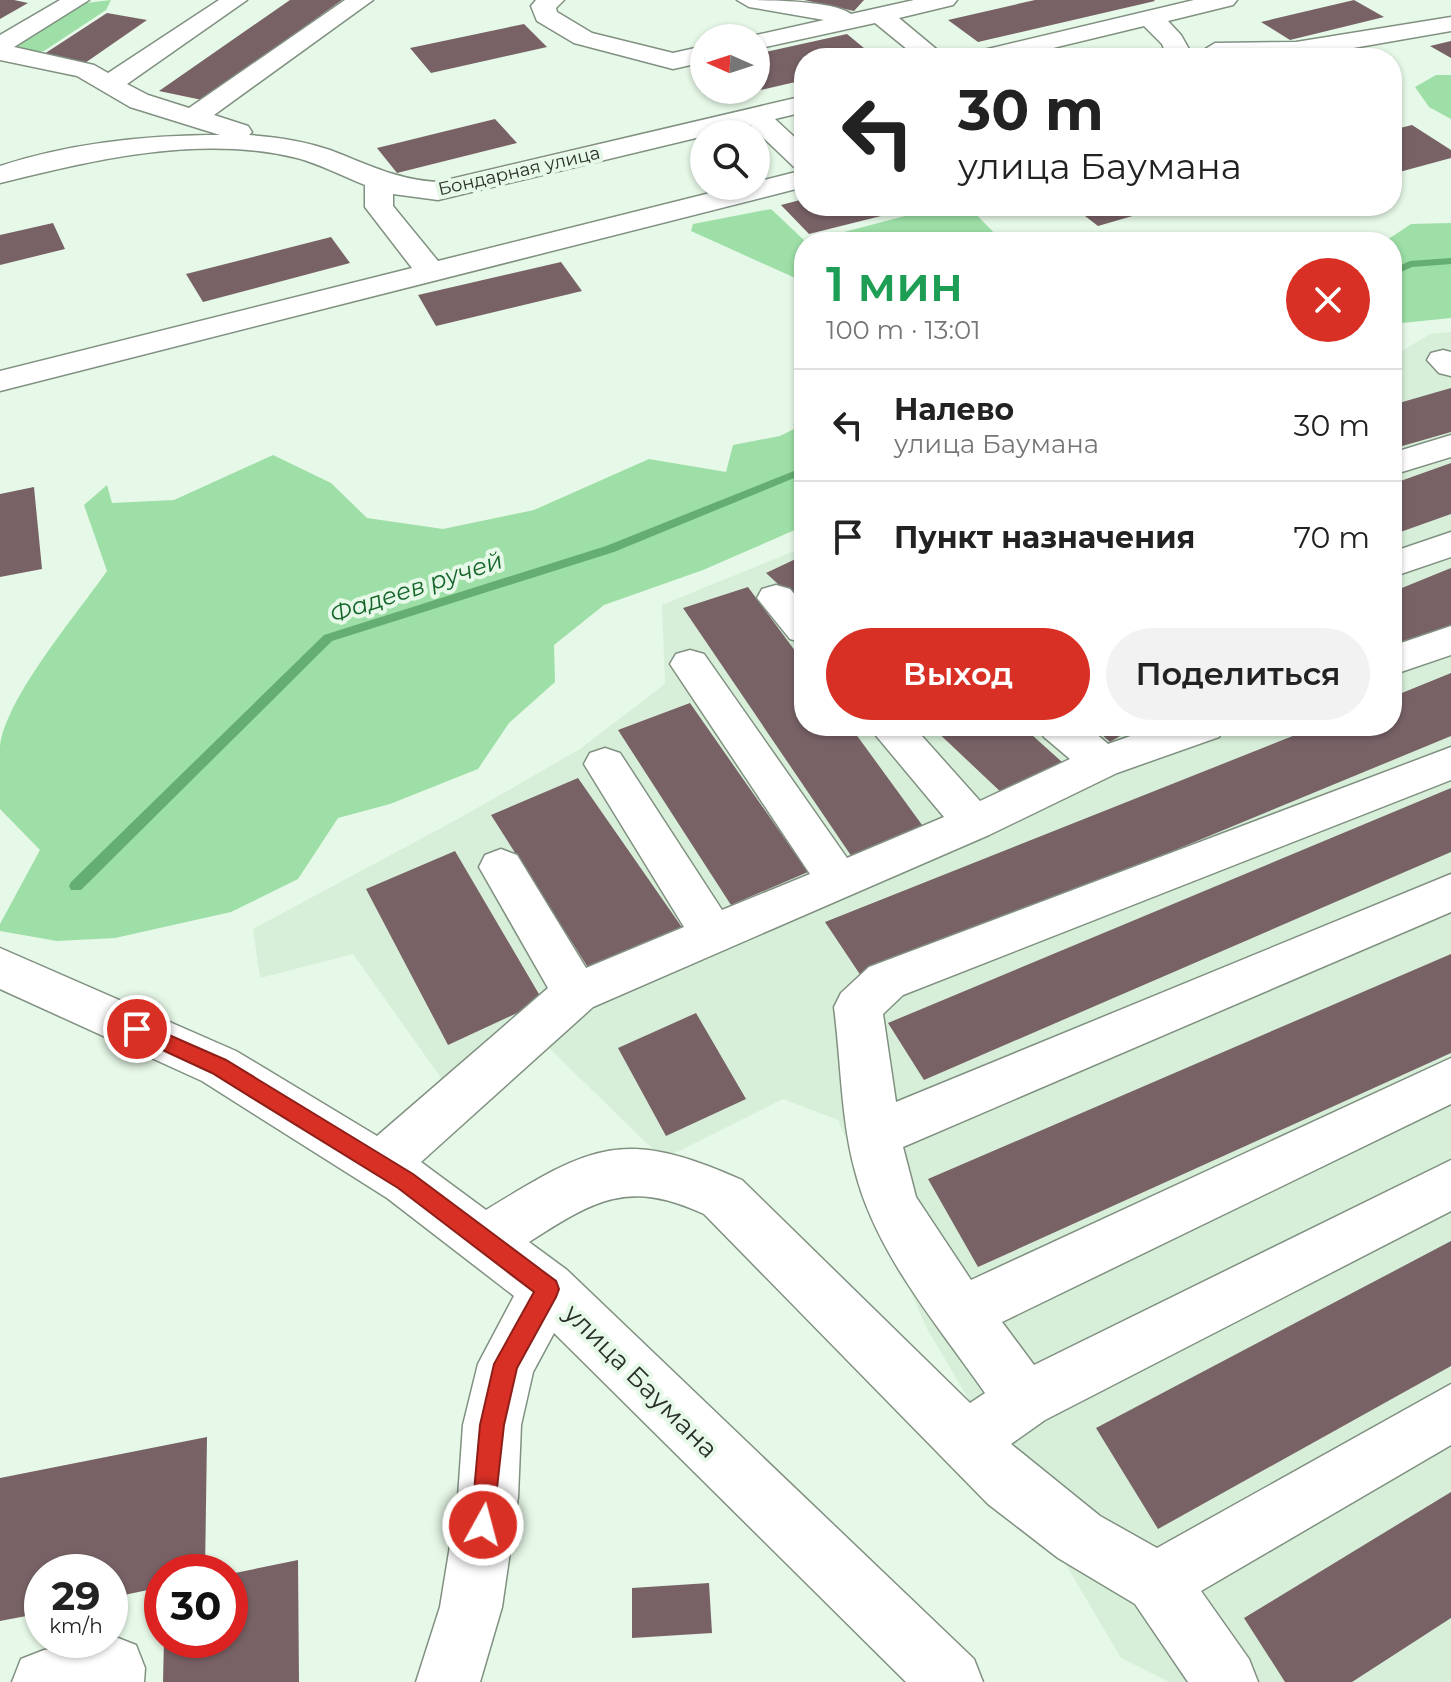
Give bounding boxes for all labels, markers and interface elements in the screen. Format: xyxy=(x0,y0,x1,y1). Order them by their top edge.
north arrow xyxy=(690,24,770,104)
map controls xyxy=(690,24,770,200)
text: 30 m xyxy=(958,76,1104,144)
icon: left xyxy=(826,80,930,184)
button: search xyxy=(690,120,770,200)
street label: Бондарная улица xyxy=(436,142,602,200)
text: улица Баумана xyxy=(958,144,1242,188)
text: 1 мин xyxy=(826,255,963,313)
button: close xyxy=(1286,258,1370,342)
text: 100 m · 13:01 xyxy=(826,314,981,346)
text: Налево xyxy=(894,391,1014,428)
icon: left xyxy=(826,403,870,447)
text: 30 m xyxy=(1294,407,1370,444)
text: улица Баумана xyxy=(894,428,1099,460)
icon: arrive xyxy=(826,515,870,559)
text: Пункт назначения xyxy=(894,519,1195,556)
text: 70 m xyxy=(1293,519,1370,556)
water label: Фадеев ручей xyxy=(326,545,506,629)
button: Выход xyxy=(826,628,1090,720)
button: Поделиться xyxy=(1106,628,1370,720)
pin xyxy=(103,995,171,1063)
icon: arrive xyxy=(115,1007,159,1051)
street label: улица Баумана xyxy=(557,1297,725,1465)
position arrow xyxy=(441,1483,525,1567)
speed limit sign: 30 xyxy=(144,1554,248,1658)
text: 29 xyxy=(51,1571,101,1620)
text: km/h xyxy=(49,1614,103,1638)

